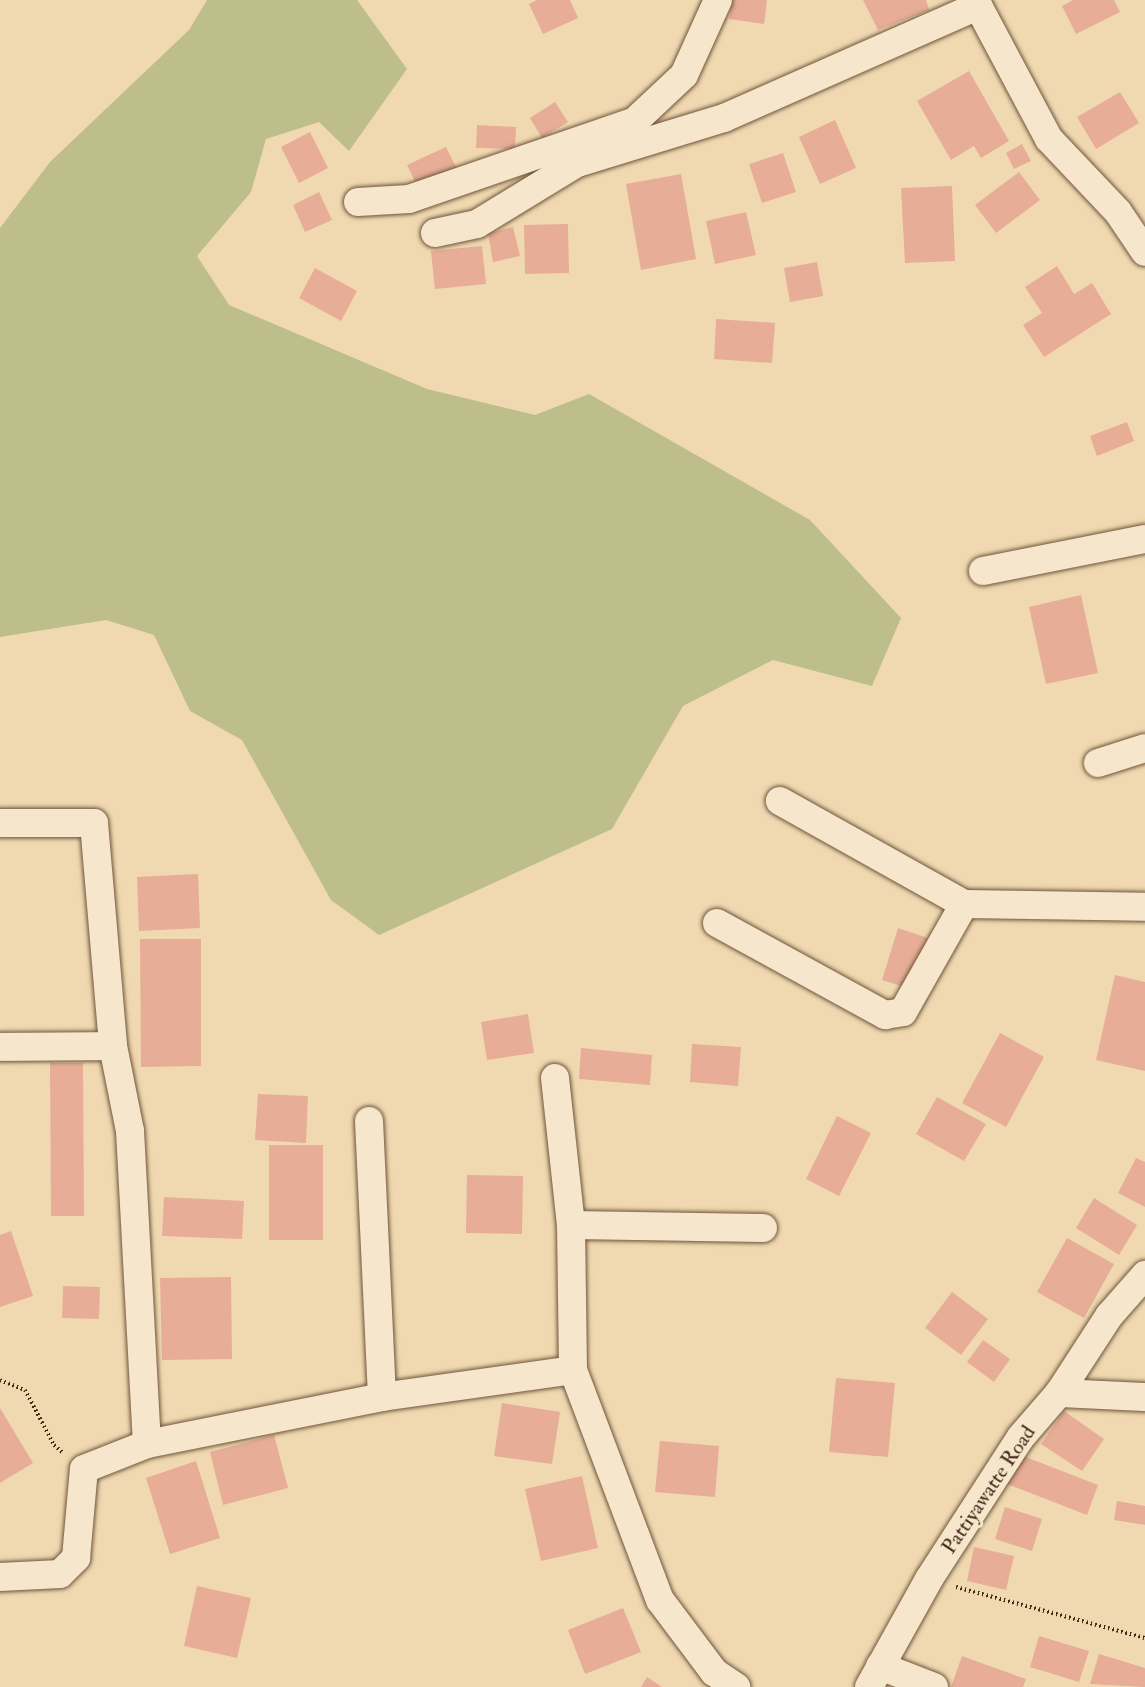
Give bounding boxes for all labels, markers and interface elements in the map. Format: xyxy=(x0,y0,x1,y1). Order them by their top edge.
street label: Pattiyawatte Road xyxy=(937,1421,1041,1559)

